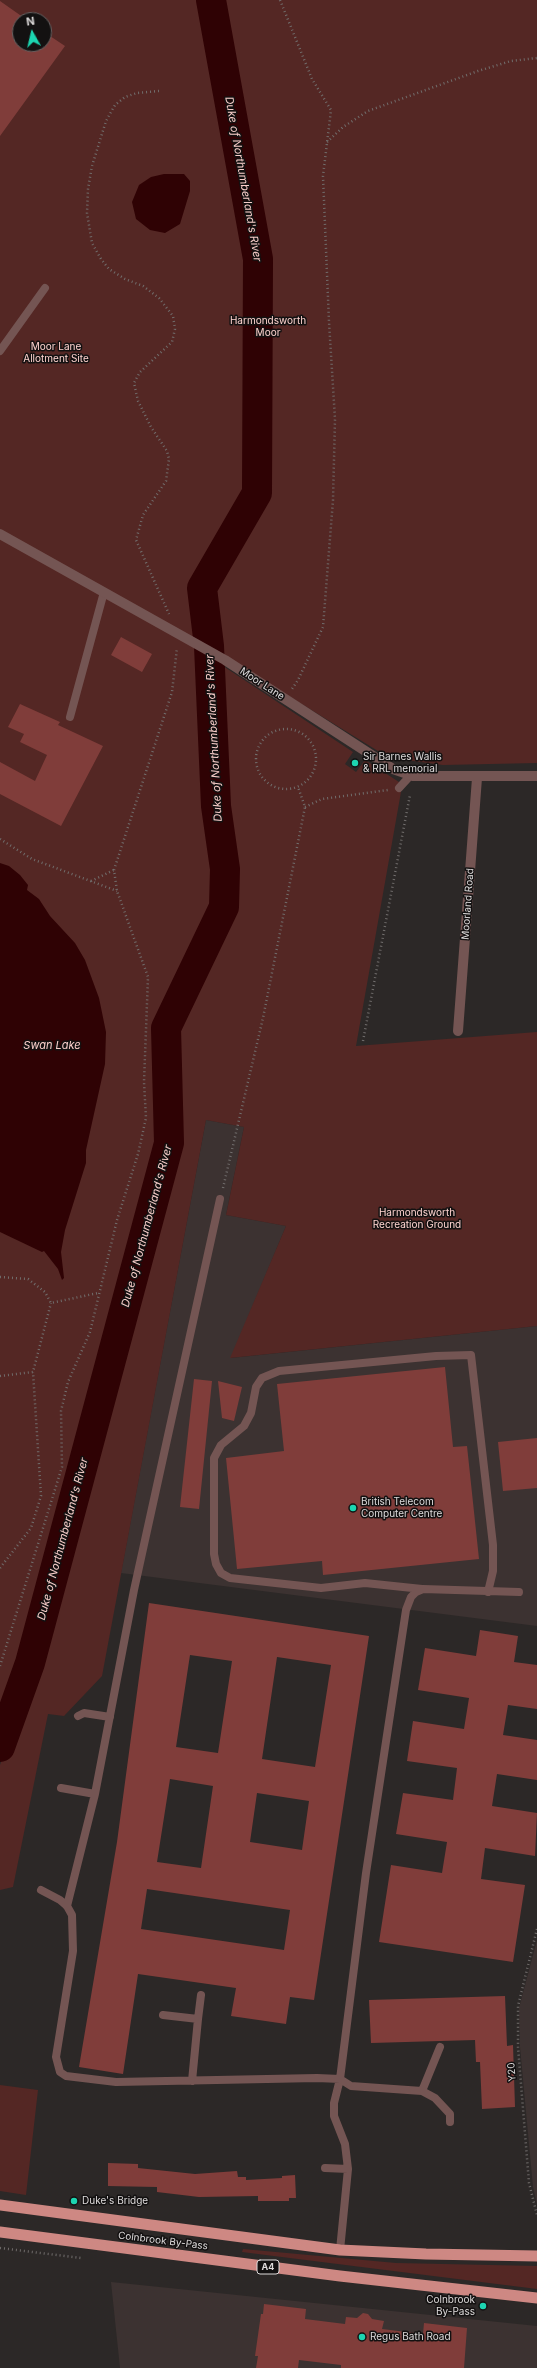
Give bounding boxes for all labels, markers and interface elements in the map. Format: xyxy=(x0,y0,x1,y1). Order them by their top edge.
north arrow xyxy=(12,12,52,52)
text: N xyxy=(25,14,36,29)
water label: Duke of Northumberland's River xyxy=(222,95,264,263)
park label: Harmondsworth Moor xyxy=(230,315,306,338)
park label: Moor Lane Allotment Site xyxy=(23,341,89,364)
water label: Duke of Northumberland's River xyxy=(203,654,225,822)
street label: Moor Lane xyxy=(238,665,286,703)
place label: Sir Barnes Wallis & RRL memorial xyxy=(363,751,442,774)
marker: Sir Barnes Wallis & RRL memorial xyxy=(350,758,360,768)
street label: Moorland Road xyxy=(460,868,476,940)
water label: Swan Lake xyxy=(23,1039,81,1053)
water label: Duke of Northumberland's River xyxy=(119,1143,175,1309)
park label: Harmondsworth Recreation Ground xyxy=(373,1207,461,1230)
water label: Duke of Northumberland's River xyxy=(35,1456,91,1622)
place label: British Telecom Computer Centre xyxy=(361,1496,442,1520)
marker: British Telecom Computer Centre xyxy=(348,1503,358,1513)
street label: Y20 xyxy=(505,2062,519,2082)
place label: Duke's Bridge xyxy=(82,2195,148,2207)
marker: Duke's Bridge xyxy=(69,2196,79,2206)
street label: Colnbrook By-Pass xyxy=(117,2230,209,2252)
road number: A4 xyxy=(257,2260,279,2274)
place label: Colnbrook By-Pass xyxy=(426,2294,475,2318)
marker: Colnbrook By-Pass xyxy=(478,2301,488,2311)
place label: Regus Bath Road xyxy=(370,2331,451,2343)
marker: Regus Bath Road xyxy=(357,2332,367,2342)

